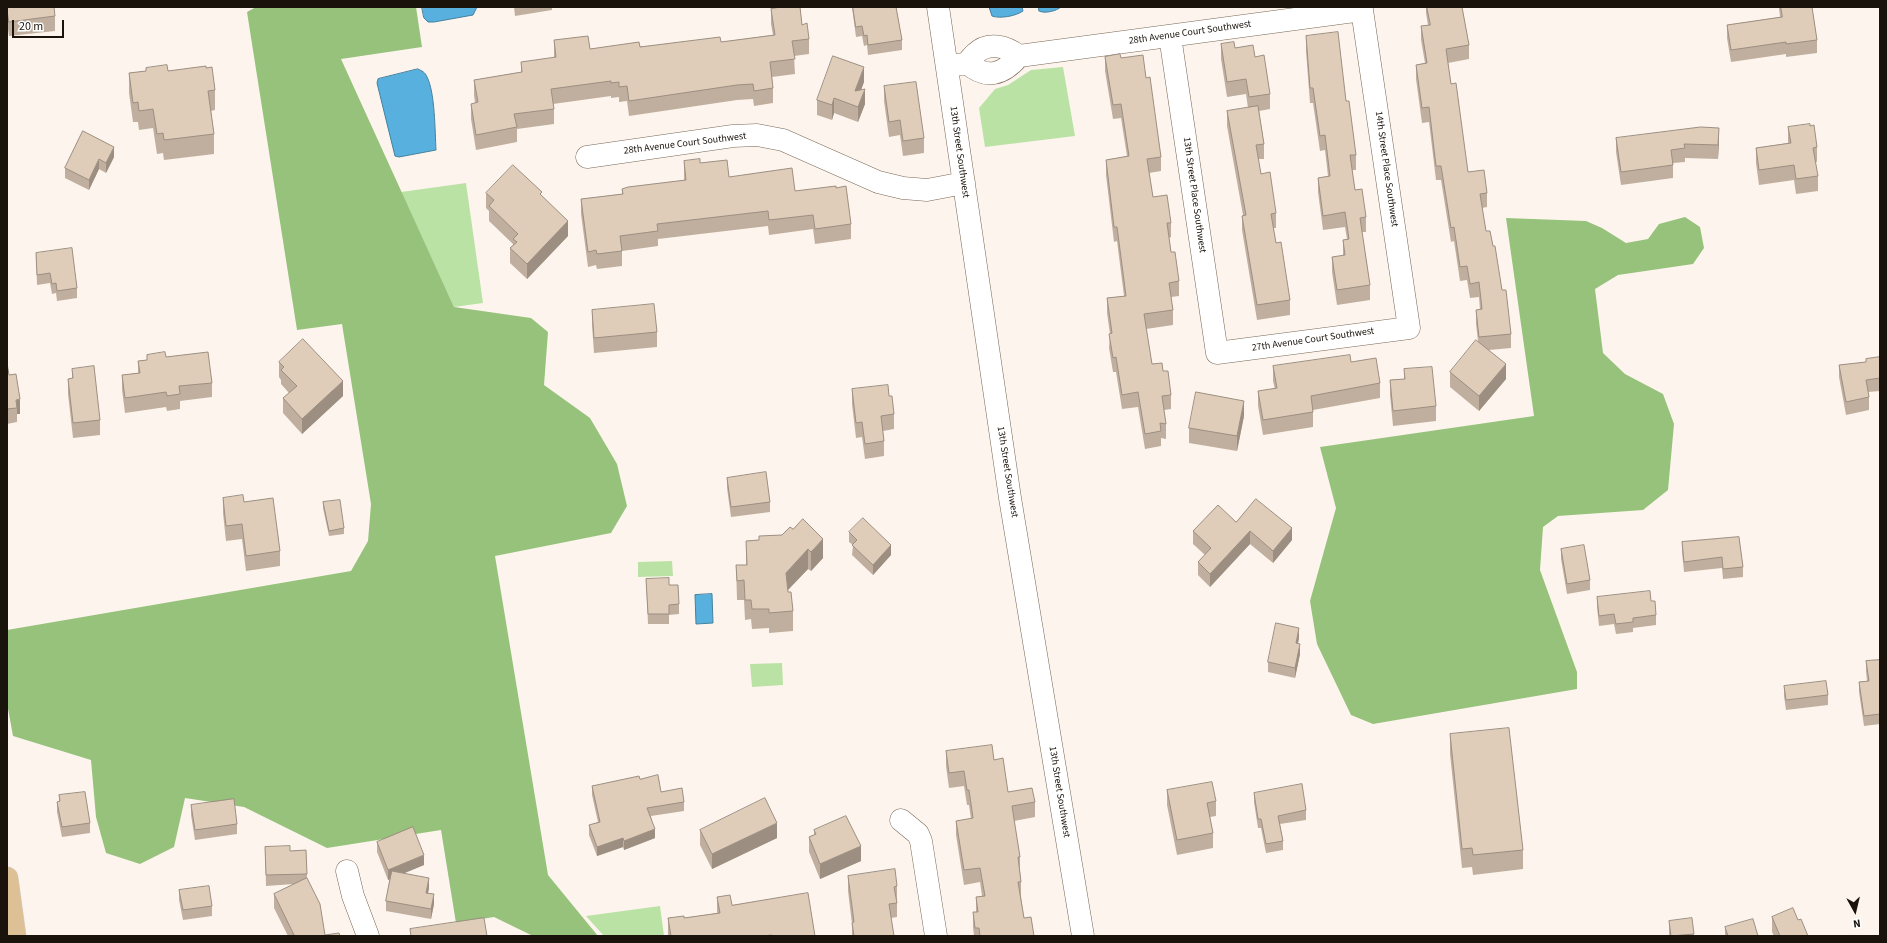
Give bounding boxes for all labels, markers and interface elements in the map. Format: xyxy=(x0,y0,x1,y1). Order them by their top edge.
scale bar xyxy=(14,12,66,38)
text: 20 m xyxy=(19,18,43,35)
street label: 28th Avenue Court Southwest xyxy=(1128,18,1252,48)
street label: 13th Street Southwest xyxy=(947,105,971,199)
street label: 14th Street Place Southwest xyxy=(1372,110,1400,228)
street label: 28th Avenue Court Southwest xyxy=(623,131,747,157)
street label: 13th Street Place Southwest xyxy=(1180,136,1208,254)
street label: 27th Avenue Court Southwest xyxy=(1251,325,1375,355)
street label: 13th Street Southwest xyxy=(994,425,1020,519)
street label: 13th Street Southwest xyxy=(1046,745,1072,839)
north arrow xyxy=(1835,891,1875,931)
text: N xyxy=(1852,915,1861,931)

